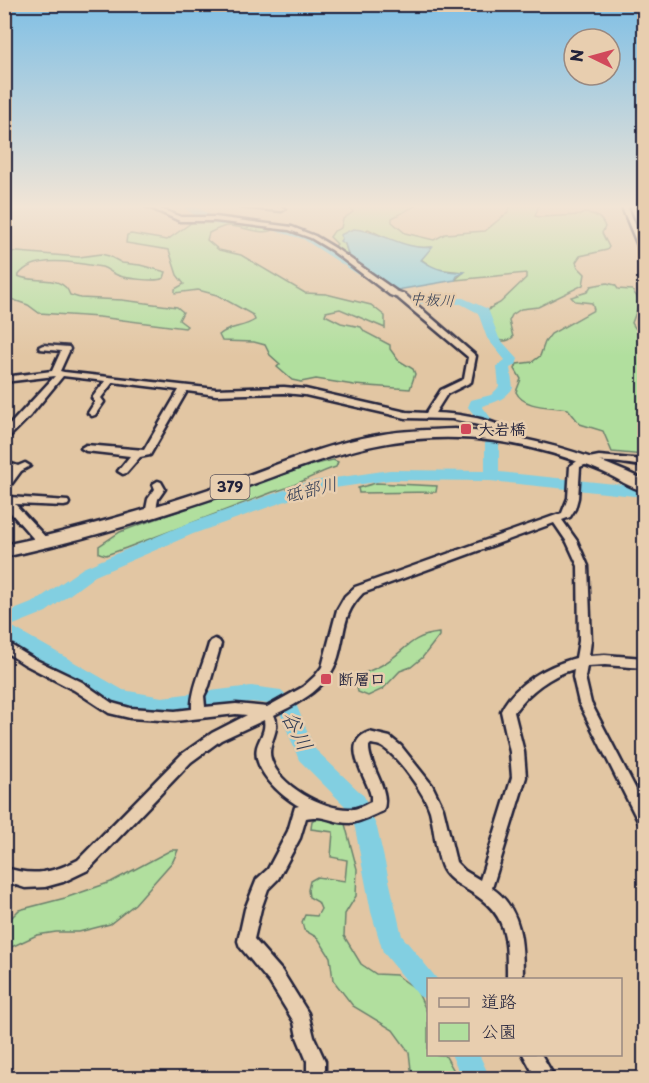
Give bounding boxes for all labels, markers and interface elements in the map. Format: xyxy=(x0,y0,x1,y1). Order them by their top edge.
north arrow xyxy=(562,27,622,87)
text: N xyxy=(564,48,589,63)
water label: 中板川 xyxy=(409,286,455,311)
place label: 大岩橋 xyxy=(478,416,526,440)
marker: 大岩橋 xyxy=(459,422,473,436)
water label: 砥部川 xyxy=(281,469,340,508)
road number: 379 xyxy=(210,475,250,499)
place label: 断層口 xyxy=(338,666,386,690)
marker: 断層口 xyxy=(319,672,333,686)
water label: 谷川 xyxy=(275,704,323,756)
legend xyxy=(427,978,622,1056)
text: 道路 xyxy=(481,987,517,1014)
text: 公園 xyxy=(481,1017,517,1044)

